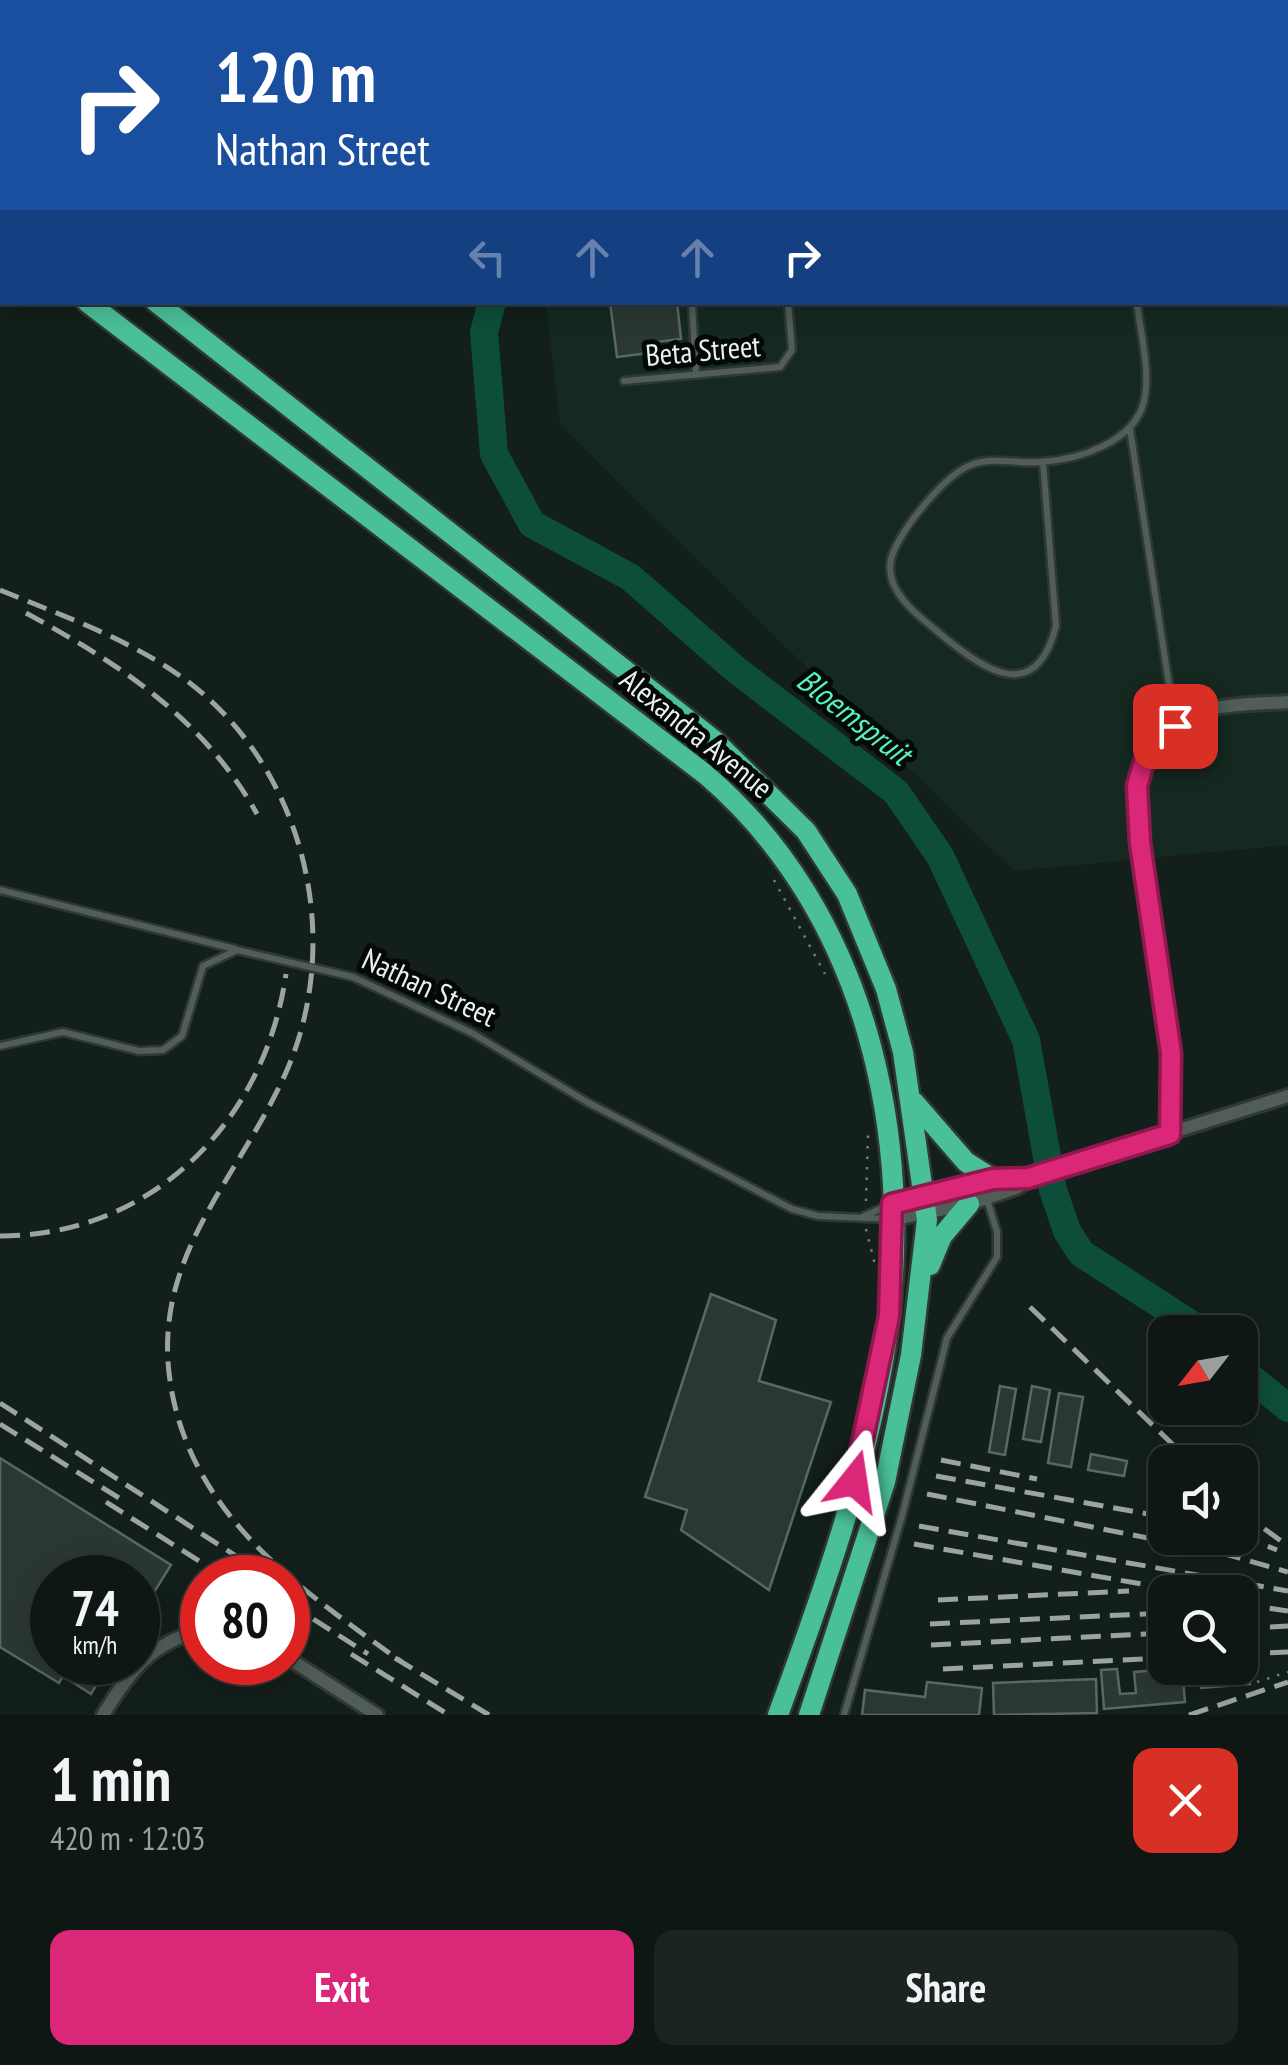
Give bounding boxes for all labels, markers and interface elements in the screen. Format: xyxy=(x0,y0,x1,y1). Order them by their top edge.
text: 120 m xyxy=(215,31,376,121)
icon: right xyxy=(50,40,180,170)
text: Nathan Street xyxy=(215,119,430,177)
icon: left xyxy=(460,230,515,285)
icon: ahead xyxy=(565,230,620,285)
icon: ahead xyxy=(670,230,725,285)
icon: right xyxy=(775,230,830,285)
street label: Beta Street xyxy=(644,325,763,374)
street label: Alexandra Avenue xyxy=(613,659,781,806)
water label: Bloemspruit xyxy=(789,659,923,776)
pin xyxy=(1133,684,1218,769)
icon: arrive xyxy=(1148,699,1203,754)
street label: Nathan Street xyxy=(356,939,503,1035)
north arrow xyxy=(1148,1315,1258,1425)
map controls xyxy=(1148,1315,1258,1685)
position arrow xyxy=(802,1429,906,1533)
button: sound xyxy=(1148,1445,1258,1555)
speed limit sign: 80 xyxy=(180,1555,310,1685)
text: 74 xyxy=(71,1575,119,1640)
button: search xyxy=(1148,1575,1258,1685)
text: km/h xyxy=(73,1629,117,1661)
text: 1 min xyxy=(50,1740,171,1818)
button: close xyxy=(1133,1748,1238,1853)
text: 420 m · 12:03 xyxy=(50,1817,205,1859)
button: Exit xyxy=(50,1930,634,2045)
button: Share xyxy=(654,1930,1238,2045)

